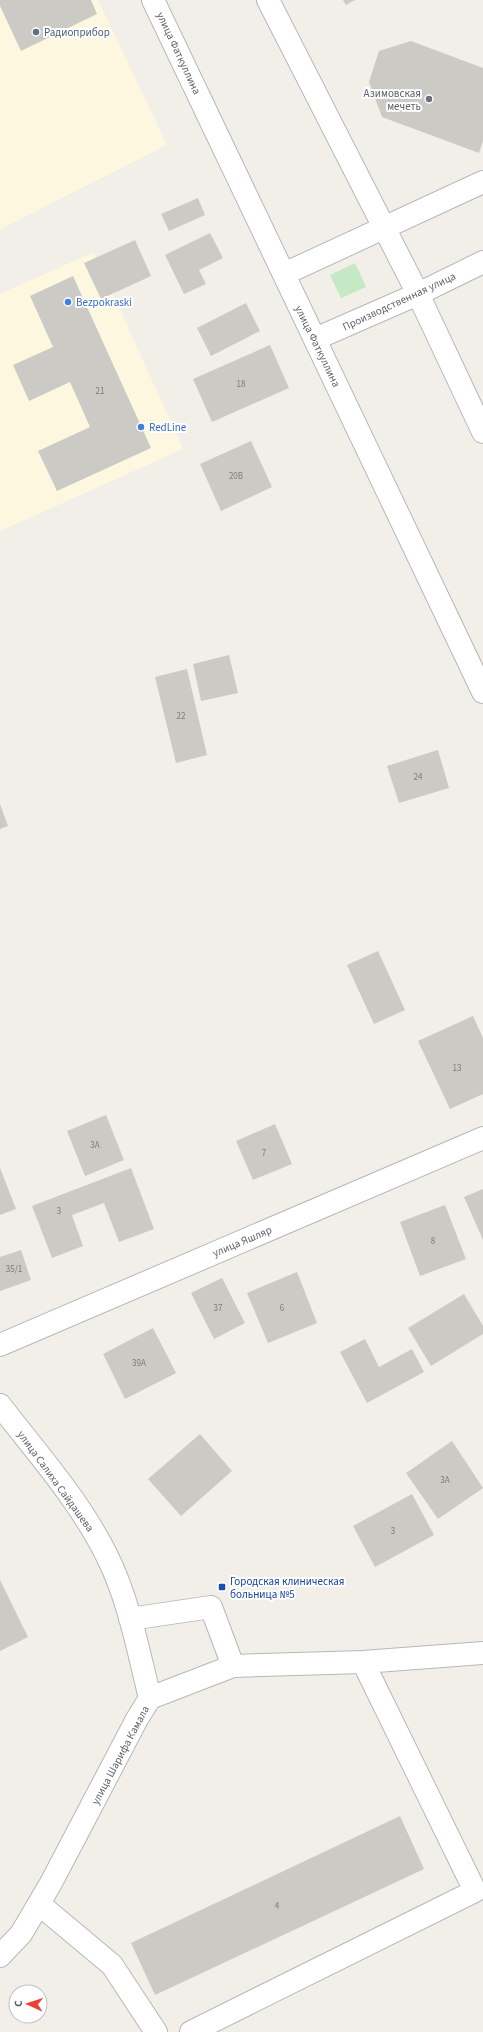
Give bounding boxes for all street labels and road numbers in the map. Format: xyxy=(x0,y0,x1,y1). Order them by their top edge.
street label: улица Фаткуллина xyxy=(153,10,204,97)
street label: Производственная улица xyxy=(340,269,458,334)
street label: улица Фаткуллина xyxy=(291,303,344,390)
street label: улица Яшляр xyxy=(210,1222,274,1261)
street label: улица Салиха Сайдашева xyxy=(14,1428,97,1535)
street label: улица Шарифа Камала xyxy=(88,1703,153,1807)

